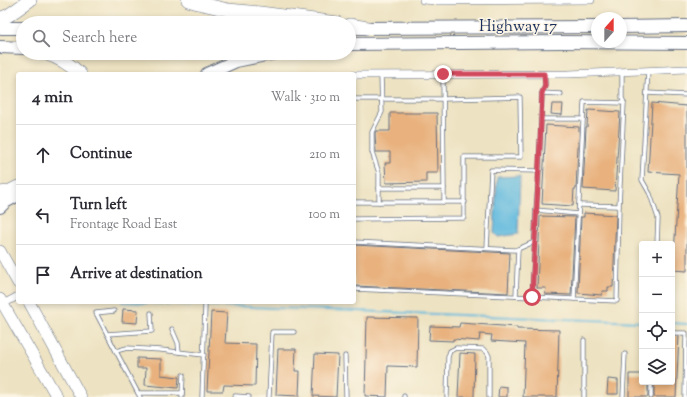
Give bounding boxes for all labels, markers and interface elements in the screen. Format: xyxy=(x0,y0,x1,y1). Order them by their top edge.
north arrow xyxy=(591,12,627,48)
search box xyxy=(16,16,356,60)
street label: Highway 17 xyxy=(479,16,557,39)
icon: search xyxy=(30,27,52,49)
text: Search here xyxy=(62,28,137,49)
route end xyxy=(434,65,452,83)
text: 4 min xyxy=(32,86,73,110)
text: Walk · 310 m xyxy=(271,89,340,107)
icon: ahead xyxy=(32,144,54,166)
text: Continue xyxy=(70,144,132,165)
text: 210 m xyxy=(309,146,340,164)
text: Turn left xyxy=(70,195,127,216)
icon: left xyxy=(32,204,54,226)
text: 100 m xyxy=(308,206,340,224)
text: Frontage Road East xyxy=(70,216,177,234)
map controls xyxy=(639,241,675,385)
button: + xyxy=(639,241,675,277)
icon: arrive xyxy=(32,264,54,286)
text: Arrive at destination xyxy=(70,264,203,285)
button: − xyxy=(639,277,675,313)
route start xyxy=(523,288,541,306)
button: locate xyxy=(639,313,675,349)
button: layers xyxy=(639,349,675,385)

